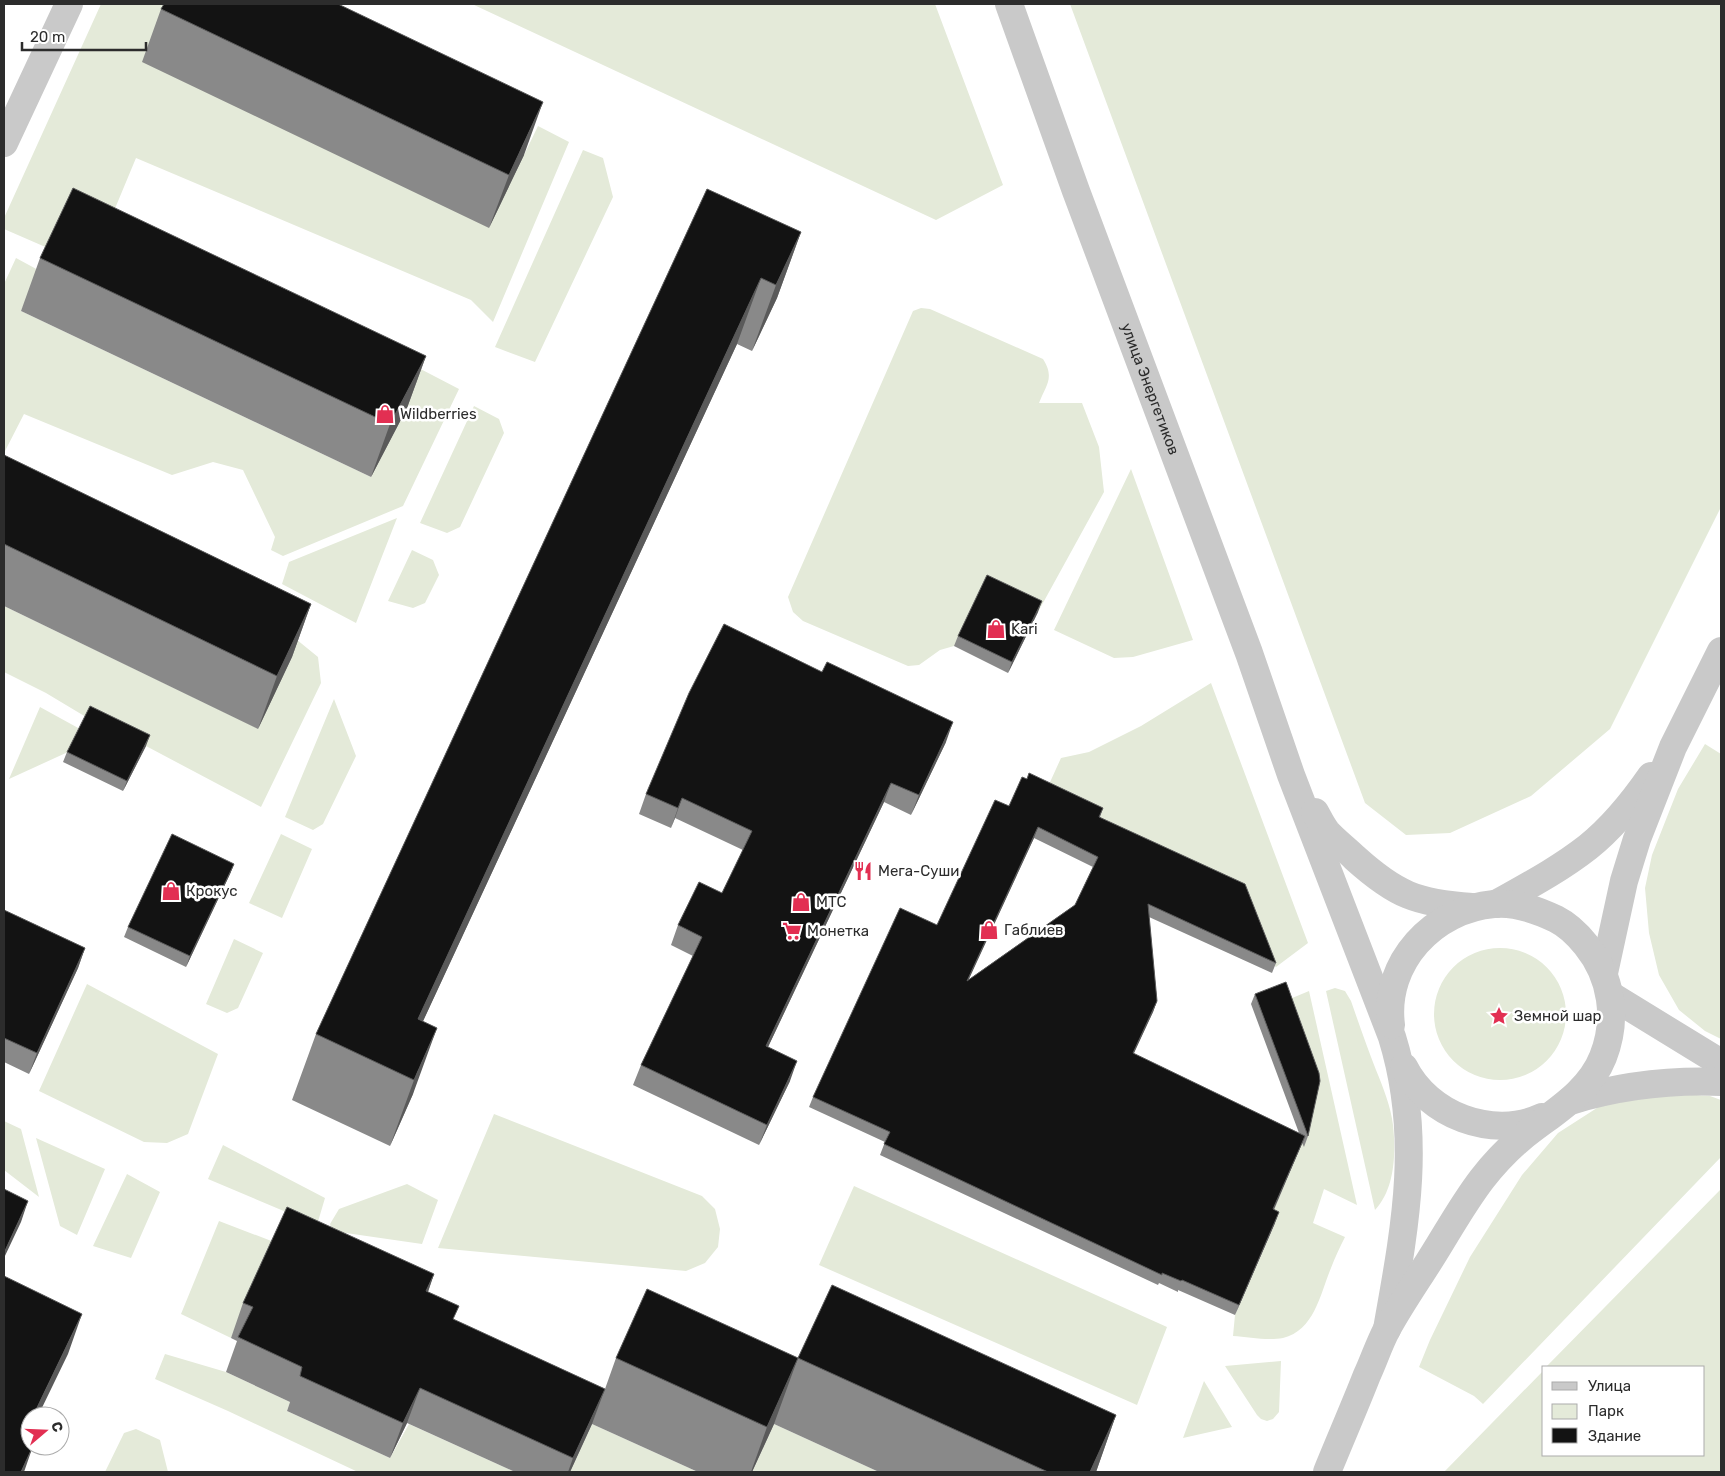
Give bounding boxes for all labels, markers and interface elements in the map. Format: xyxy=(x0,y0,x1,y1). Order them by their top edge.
scale bar xyxy=(22,20,146,52)
text: 20 m xyxy=(30,28,65,46)
street label: улица Энергетиков xyxy=(1117,321,1183,457)
shop icon: Wildberries xyxy=(374,403,396,425)
place label: Wildberries xyxy=(400,405,477,423)
shop icon: Kari xyxy=(985,618,1007,640)
place label: Kari xyxy=(1011,620,1038,638)
restaurant icon: Мега-Суши xyxy=(852,860,874,882)
place label: Мега-Суши xyxy=(878,862,959,880)
shop icon: Крокус xyxy=(160,880,182,902)
place label: Крокус xyxy=(186,882,237,900)
shop icon: МТС xyxy=(790,891,812,913)
place label: МТС xyxy=(816,893,847,911)
shop icon: Габлиев xyxy=(978,919,1000,941)
supermarket icon: Монетка xyxy=(781,920,803,942)
place label: Габлиев xyxy=(1004,921,1064,939)
place label: Монетка xyxy=(807,922,869,940)
place icon: Земной шар xyxy=(1488,1005,1510,1027)
place label: Земной шар xyxy=(1514,1007,1602,1025)
legend xyxy=(1542,1366,1705,1456)
text: Улица xyxy=(1588,1377,1631,1395)
text: Парк xyxy=(1588,1402,1624,1420)
north arrow xyxy=(20,1406,70,1456)
text: С xyxy=(47,1420,67,1435)
text: Здание xyxy=(1588,1427,1641,1445)

